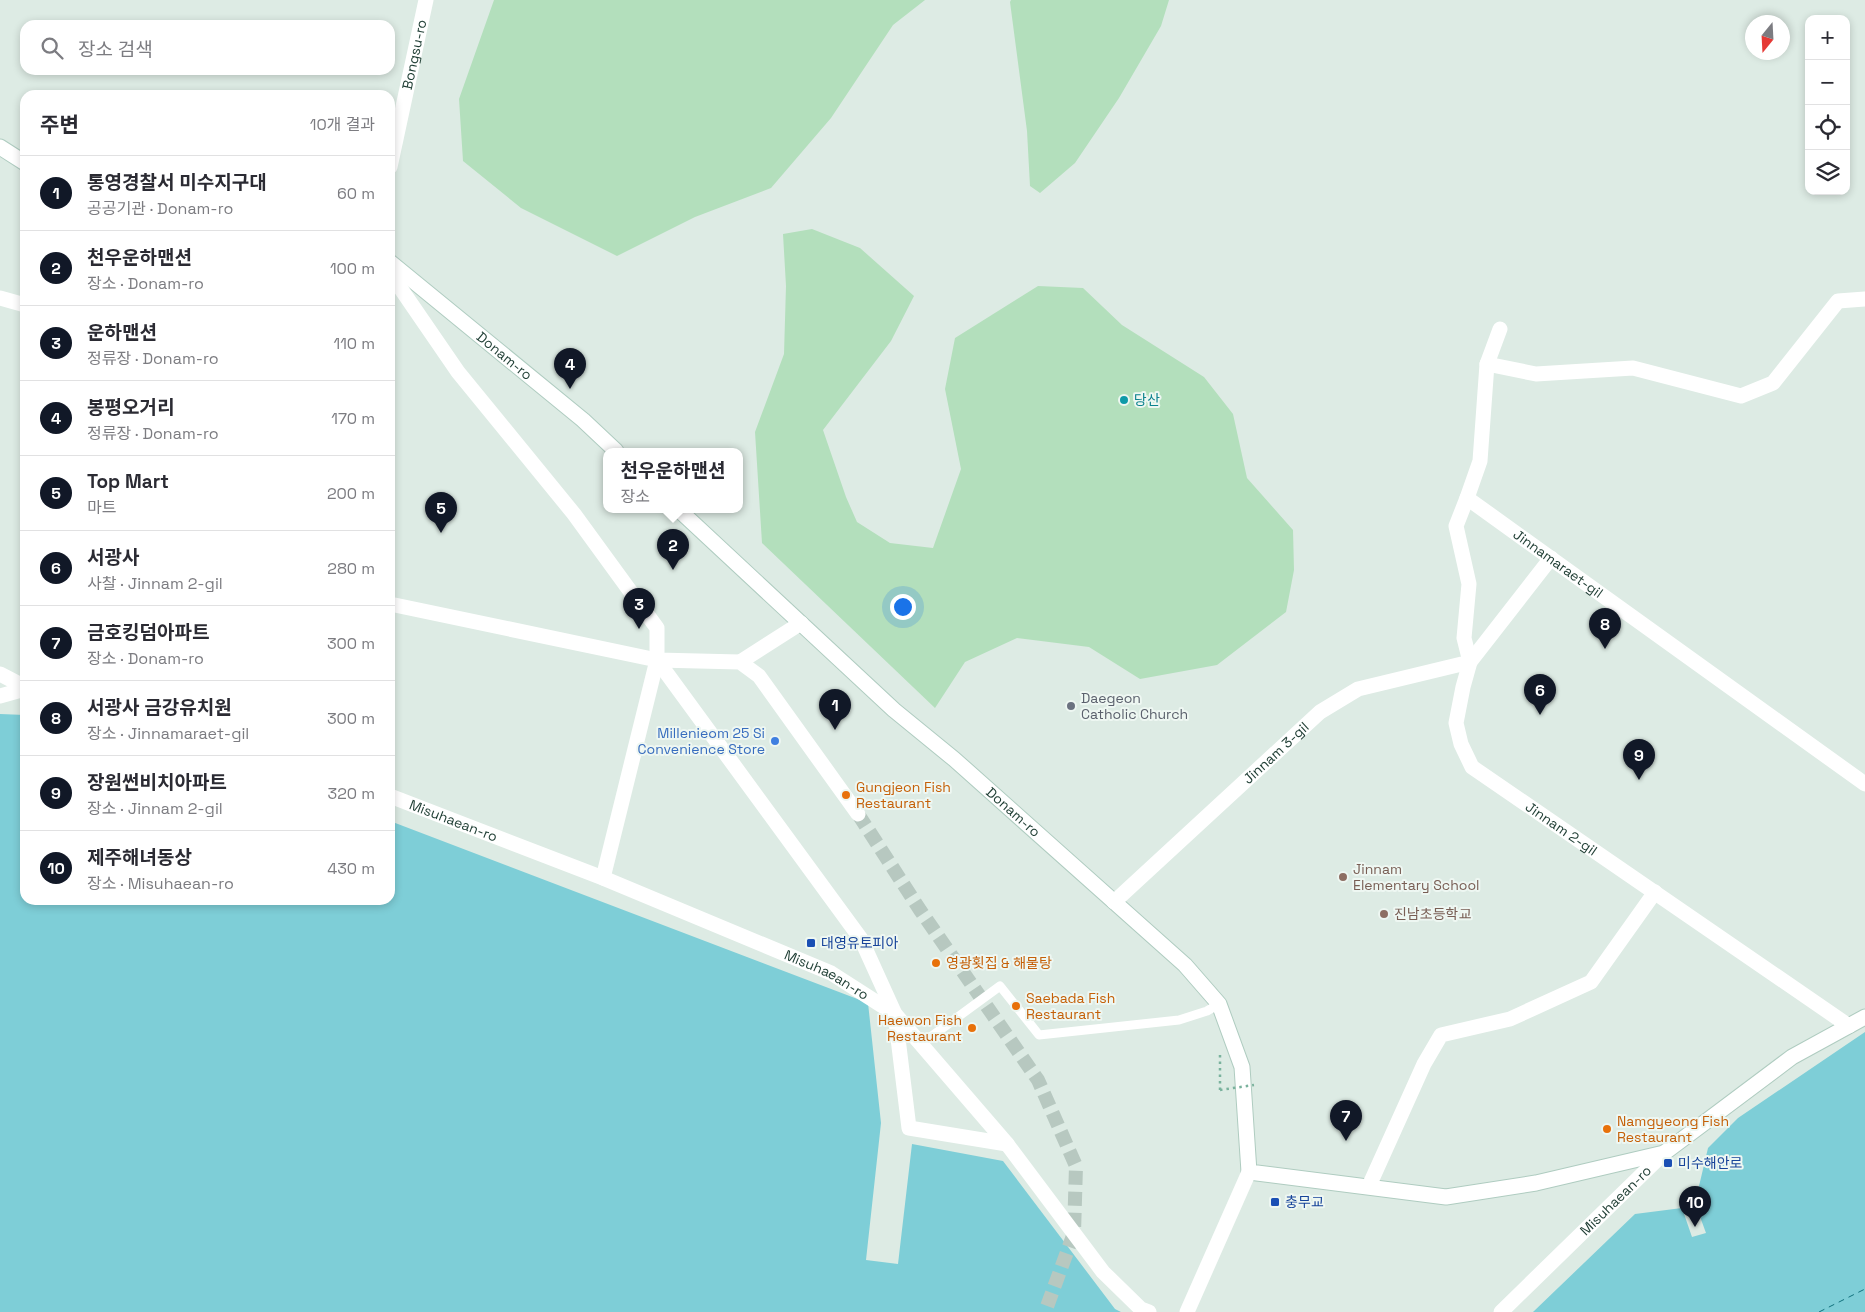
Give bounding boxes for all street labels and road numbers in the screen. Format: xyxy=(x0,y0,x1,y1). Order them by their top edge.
street label: Bongsu-ro xyxy=(398,18,431,91)
street label: Donam-ro xyxy=(473,328,536,384)
street label: Jinnamaraet-gil xyxy=(1510,525,1607,602)
street label: Jinnam 3-gil xyxy=(1239,718,1312,788)
street label: Donam-ro xyxy=(982,783,1044,841)
street label: Misuhaean-ro xyxy=(407,795,500,846)
street label: Jinnam 2-gil xyxy=(1522,797,1601,859)
street label: Misuhaean-ro xyxy=(782,946,872,1004)
street label: Misuhaean-ro xyxy=(1576,1161,1655,1239)

